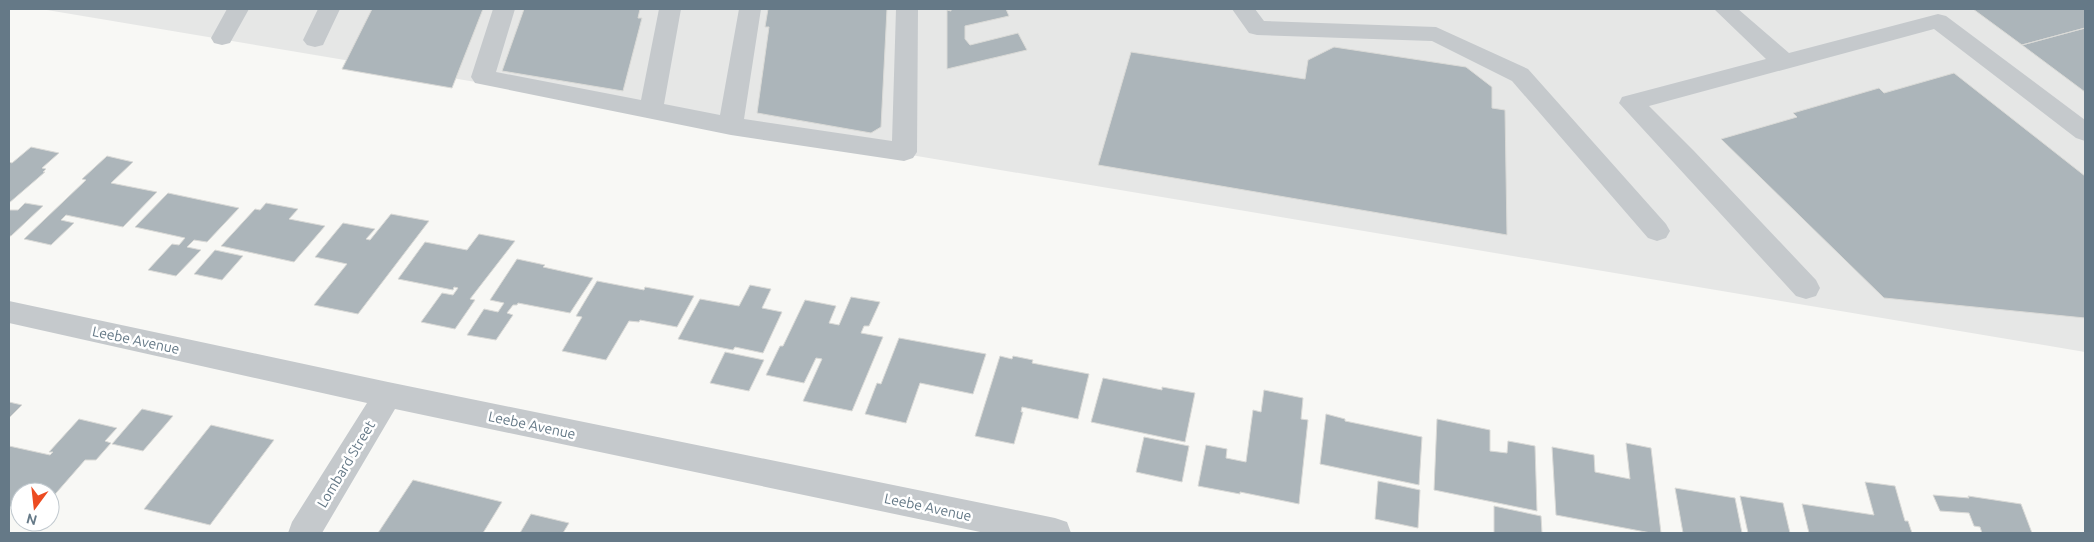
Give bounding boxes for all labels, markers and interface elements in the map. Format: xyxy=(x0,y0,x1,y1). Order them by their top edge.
street label: Leebe Avenue xyxy=(91,323,181,357)
street label: Leebe Avenue xyxy=(487,408,577,442)
street label: Lombard Street xyxy=(314,417,378,510)
north arrow xyxy=(10,482,60,532)
street label: Leebe Avenue xyxy=(883,490,973,524)
text: N xyxy=(25,510,39,529)

